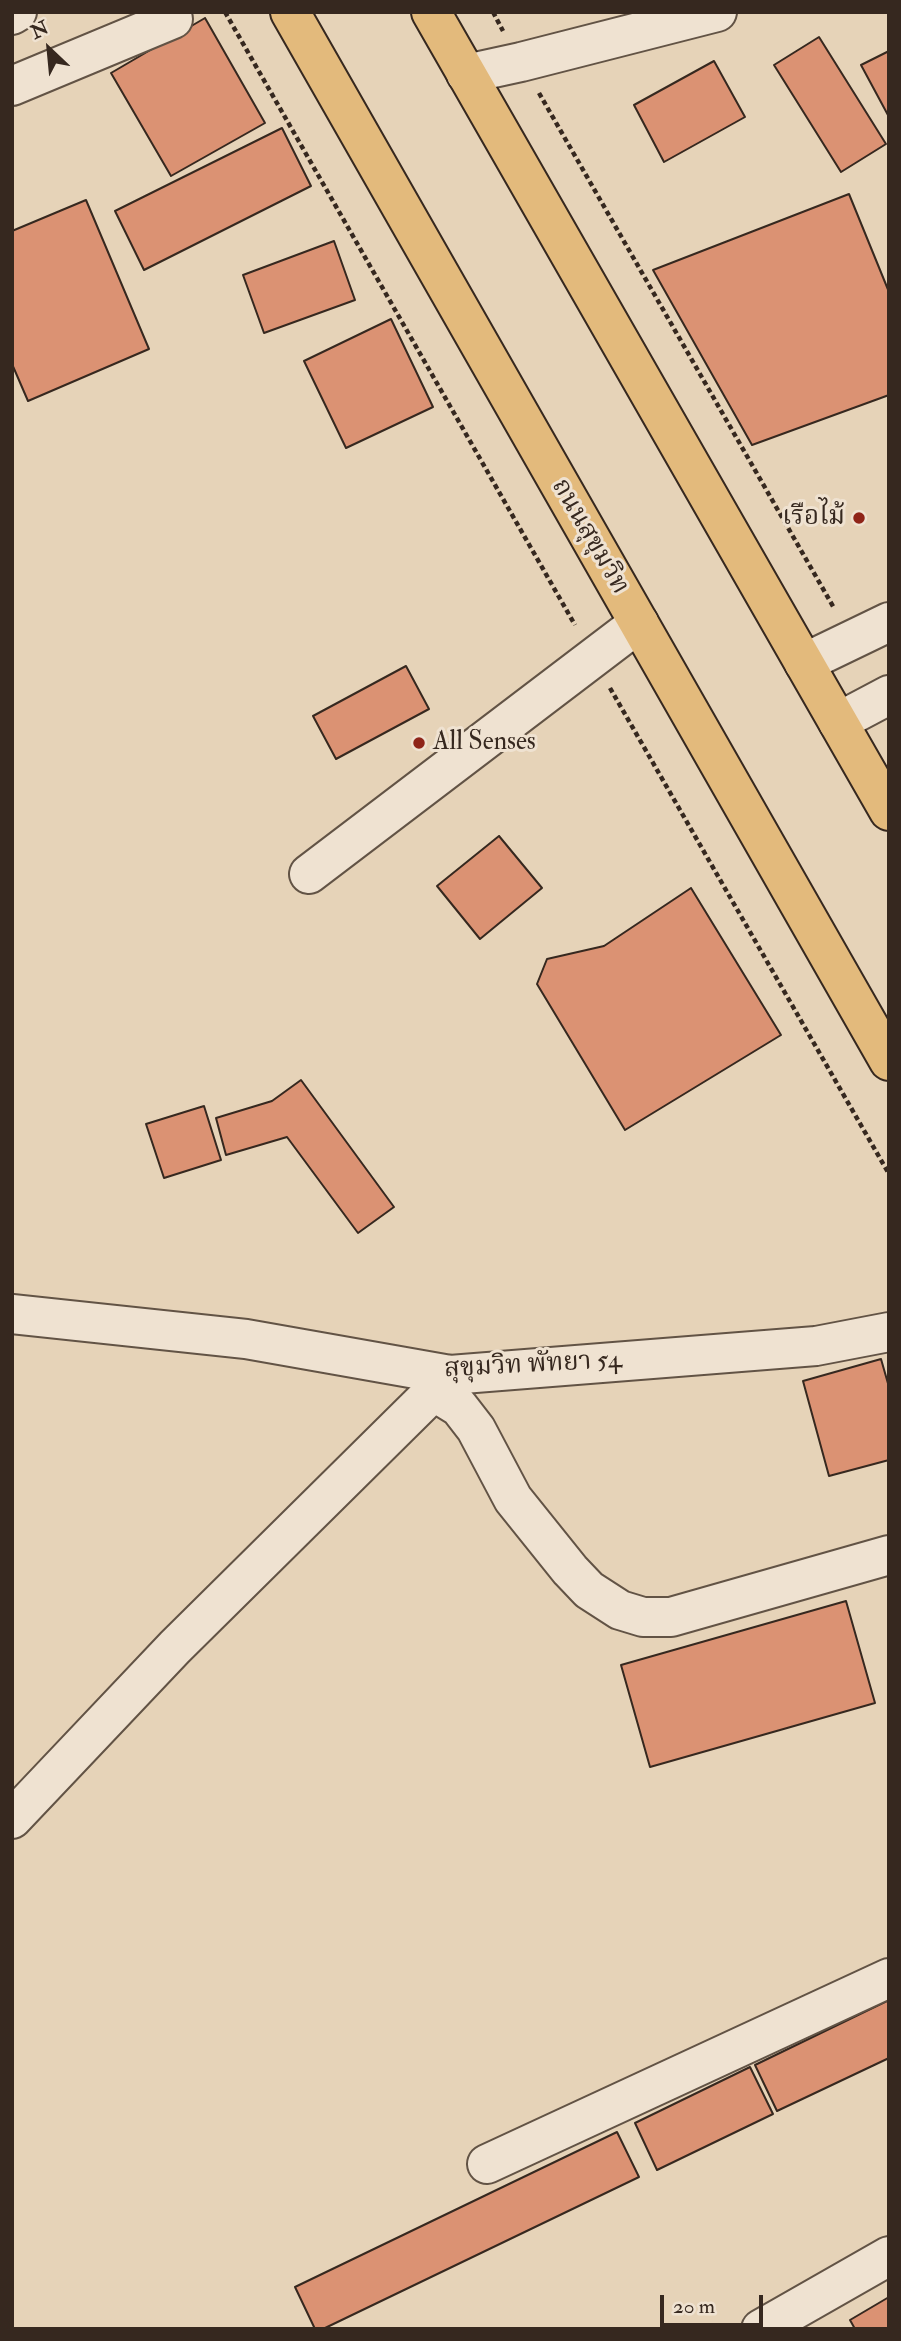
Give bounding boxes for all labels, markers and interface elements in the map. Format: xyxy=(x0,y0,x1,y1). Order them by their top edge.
north arrow xyxy=(14,14,84,84)
text: N xyxy=(27,16,53,45)
street label: ถนนสุขุมวิท xyxy=(543,474,635,600)
place label: เรือไม้ xyxy=(782,502,845,534)
marker: เรือไม้ xyxy=(851,510,867,526)
place label: All Senses xyxy=(433,727,536,759)
marker: All Senses xyxy=(411,735,427,751)
street label: สุขุมวิท พัทยา 54 xyxy=(443,1346,623,1386)
scale bar xyxy=(663,2282,766,2326)
text: 20 m xyxy=(673,2293,715,2320)

